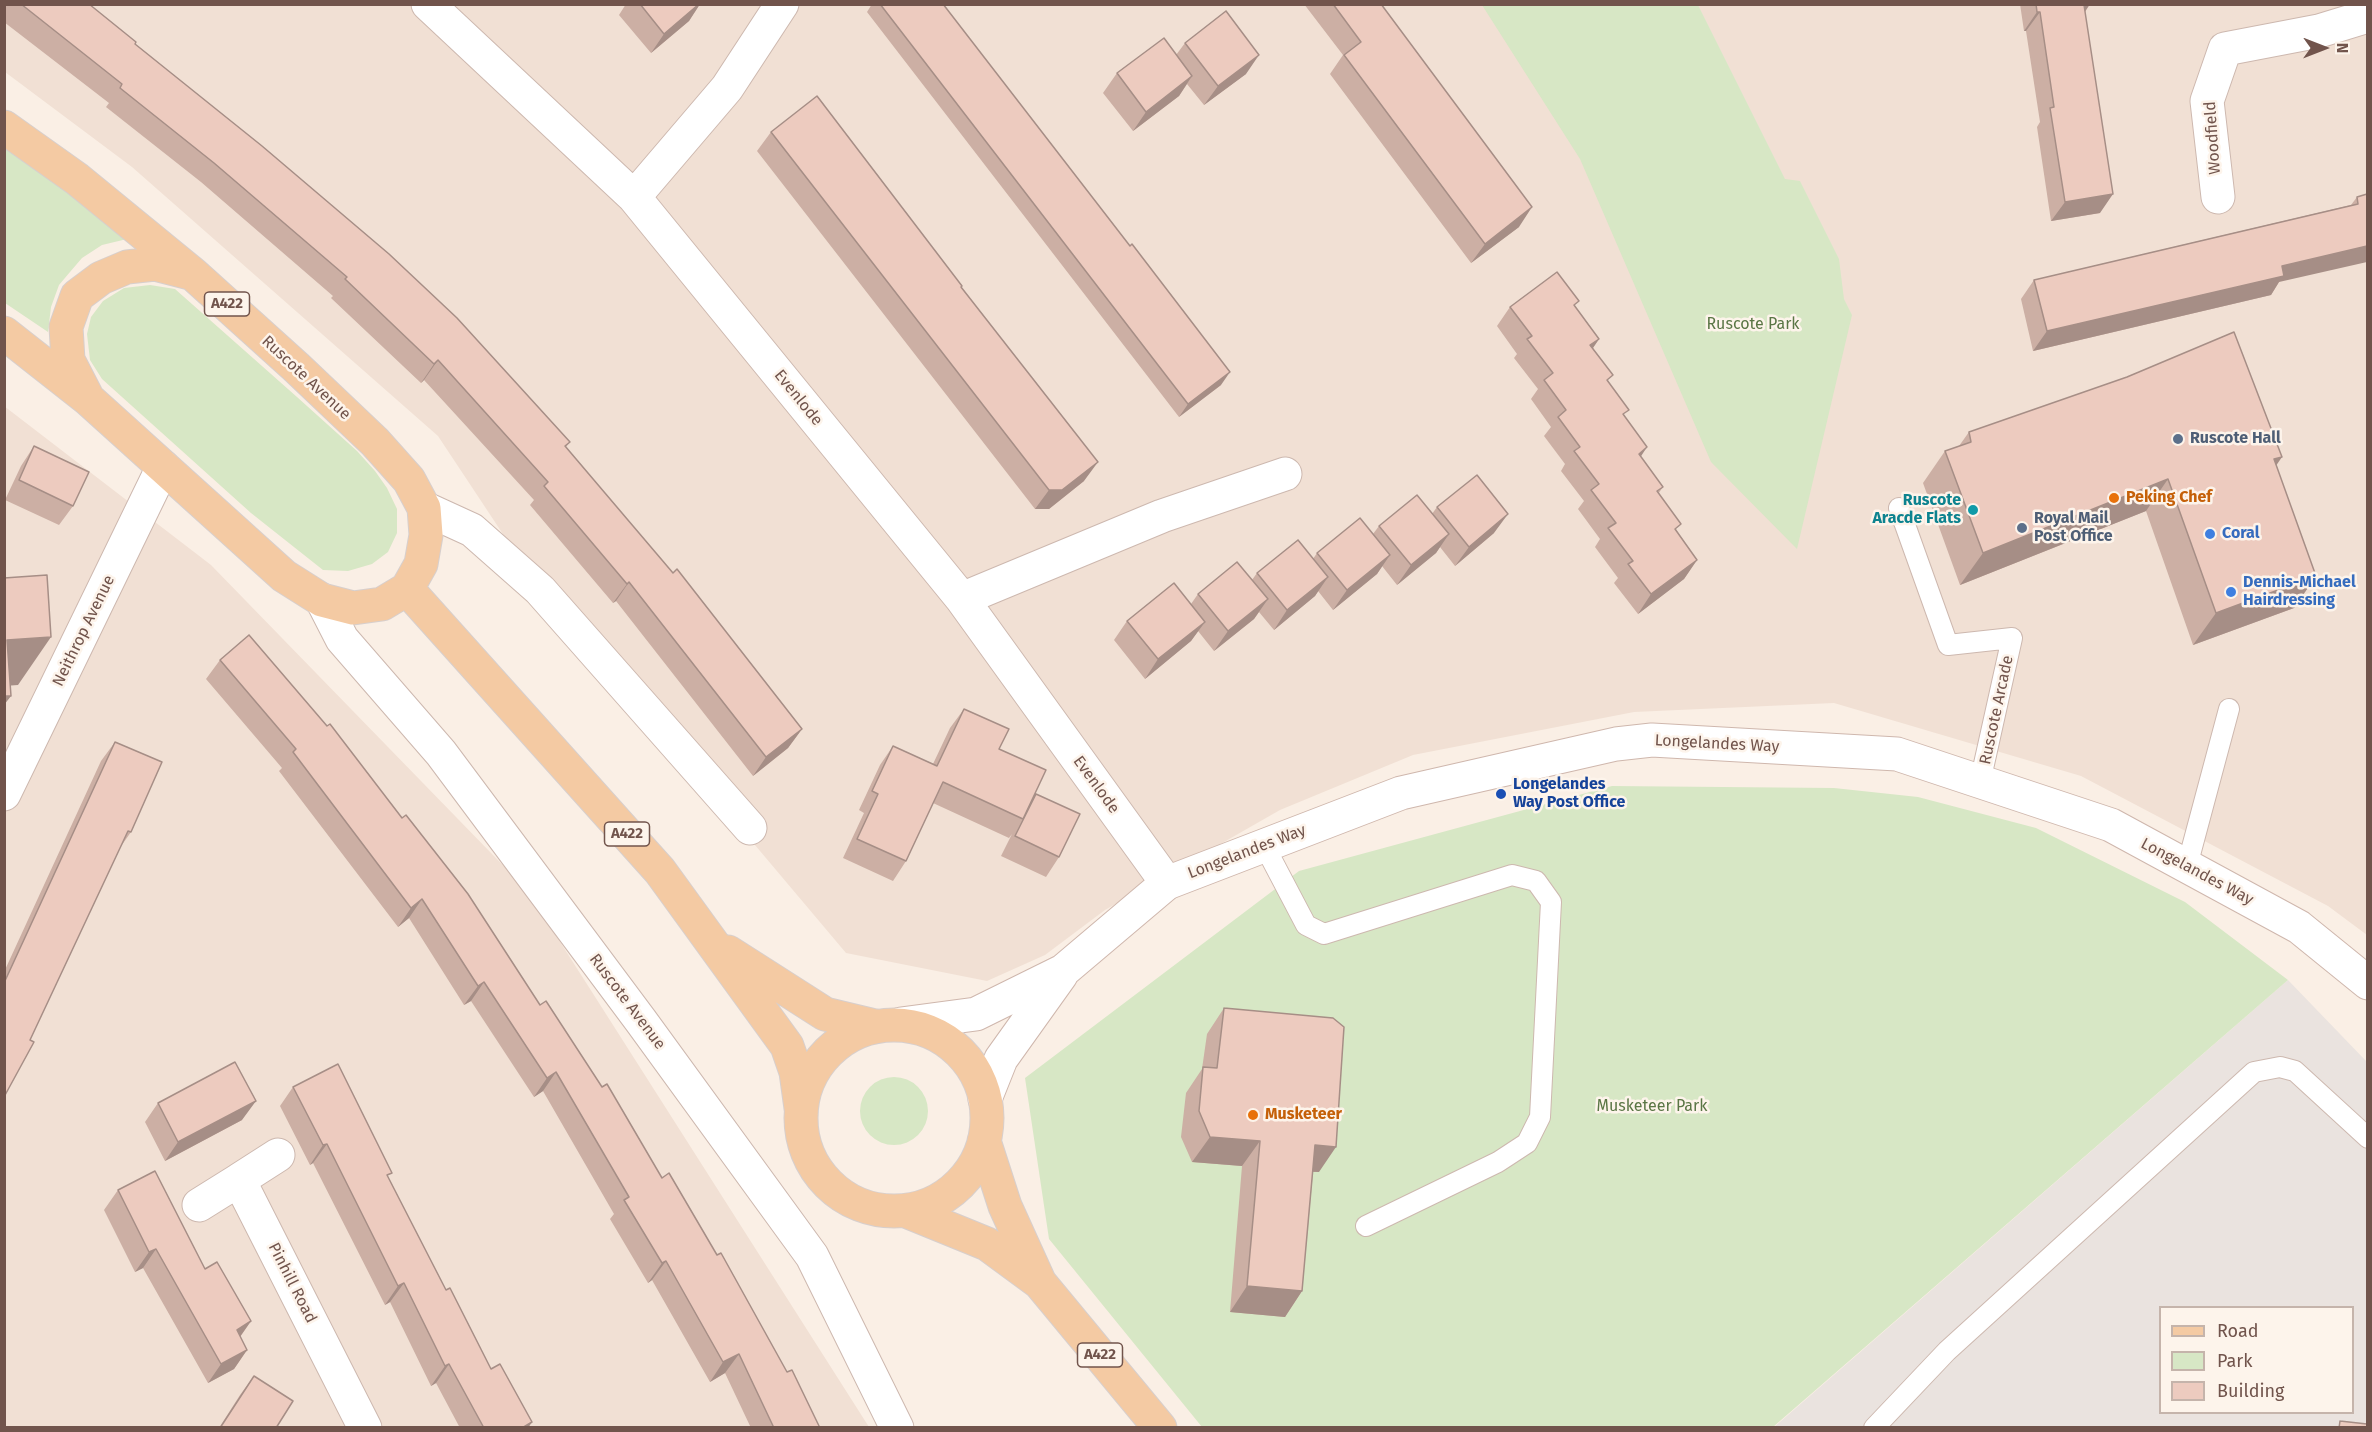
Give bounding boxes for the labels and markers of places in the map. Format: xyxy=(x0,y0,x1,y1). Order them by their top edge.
place label: Ruscote Hall xyxy=(2190,429,2281,449)
marker: Ruscote Hall xyxy=(2171,432,2185,446)
place label: Peking Chef xyxy=(2126,488,2212,508)
place label: Ruscote Aracde Flats xyxy=(1872,491,1961,529)
marker: Peking Chef xyxy=(2107,491,2121,505)
marker: Ruscote Aracde Flats xyxy=(1966,503,1980,517)
place label: Royal Mail Post Office xyxy=(2034,509,2113,547)
marker: Royal Mail Post Office xyxy=(2015,521,2029,535)
place label: Coral xyxy=(2222,524,2259,544)
marker: Coral xyxy=(2203,527,2217,541)
place label: Dennis-Michael Hairdressing xyxy=(2243,573,2356,611)
marker: Dennis-Michael Hairdressing xyxy=(2224,585,2238,599)
place label: Longelandes Way Post Office xyxy=(1513,775,1625,813)
marker: Longelandes Way Post Office xyxy=(1494,787,1508,801)
place label: Musketeer xyxy=(1265,1105,1342,1125)
marker: Musketeer xyxy=(1246,1108,1260,1122)

